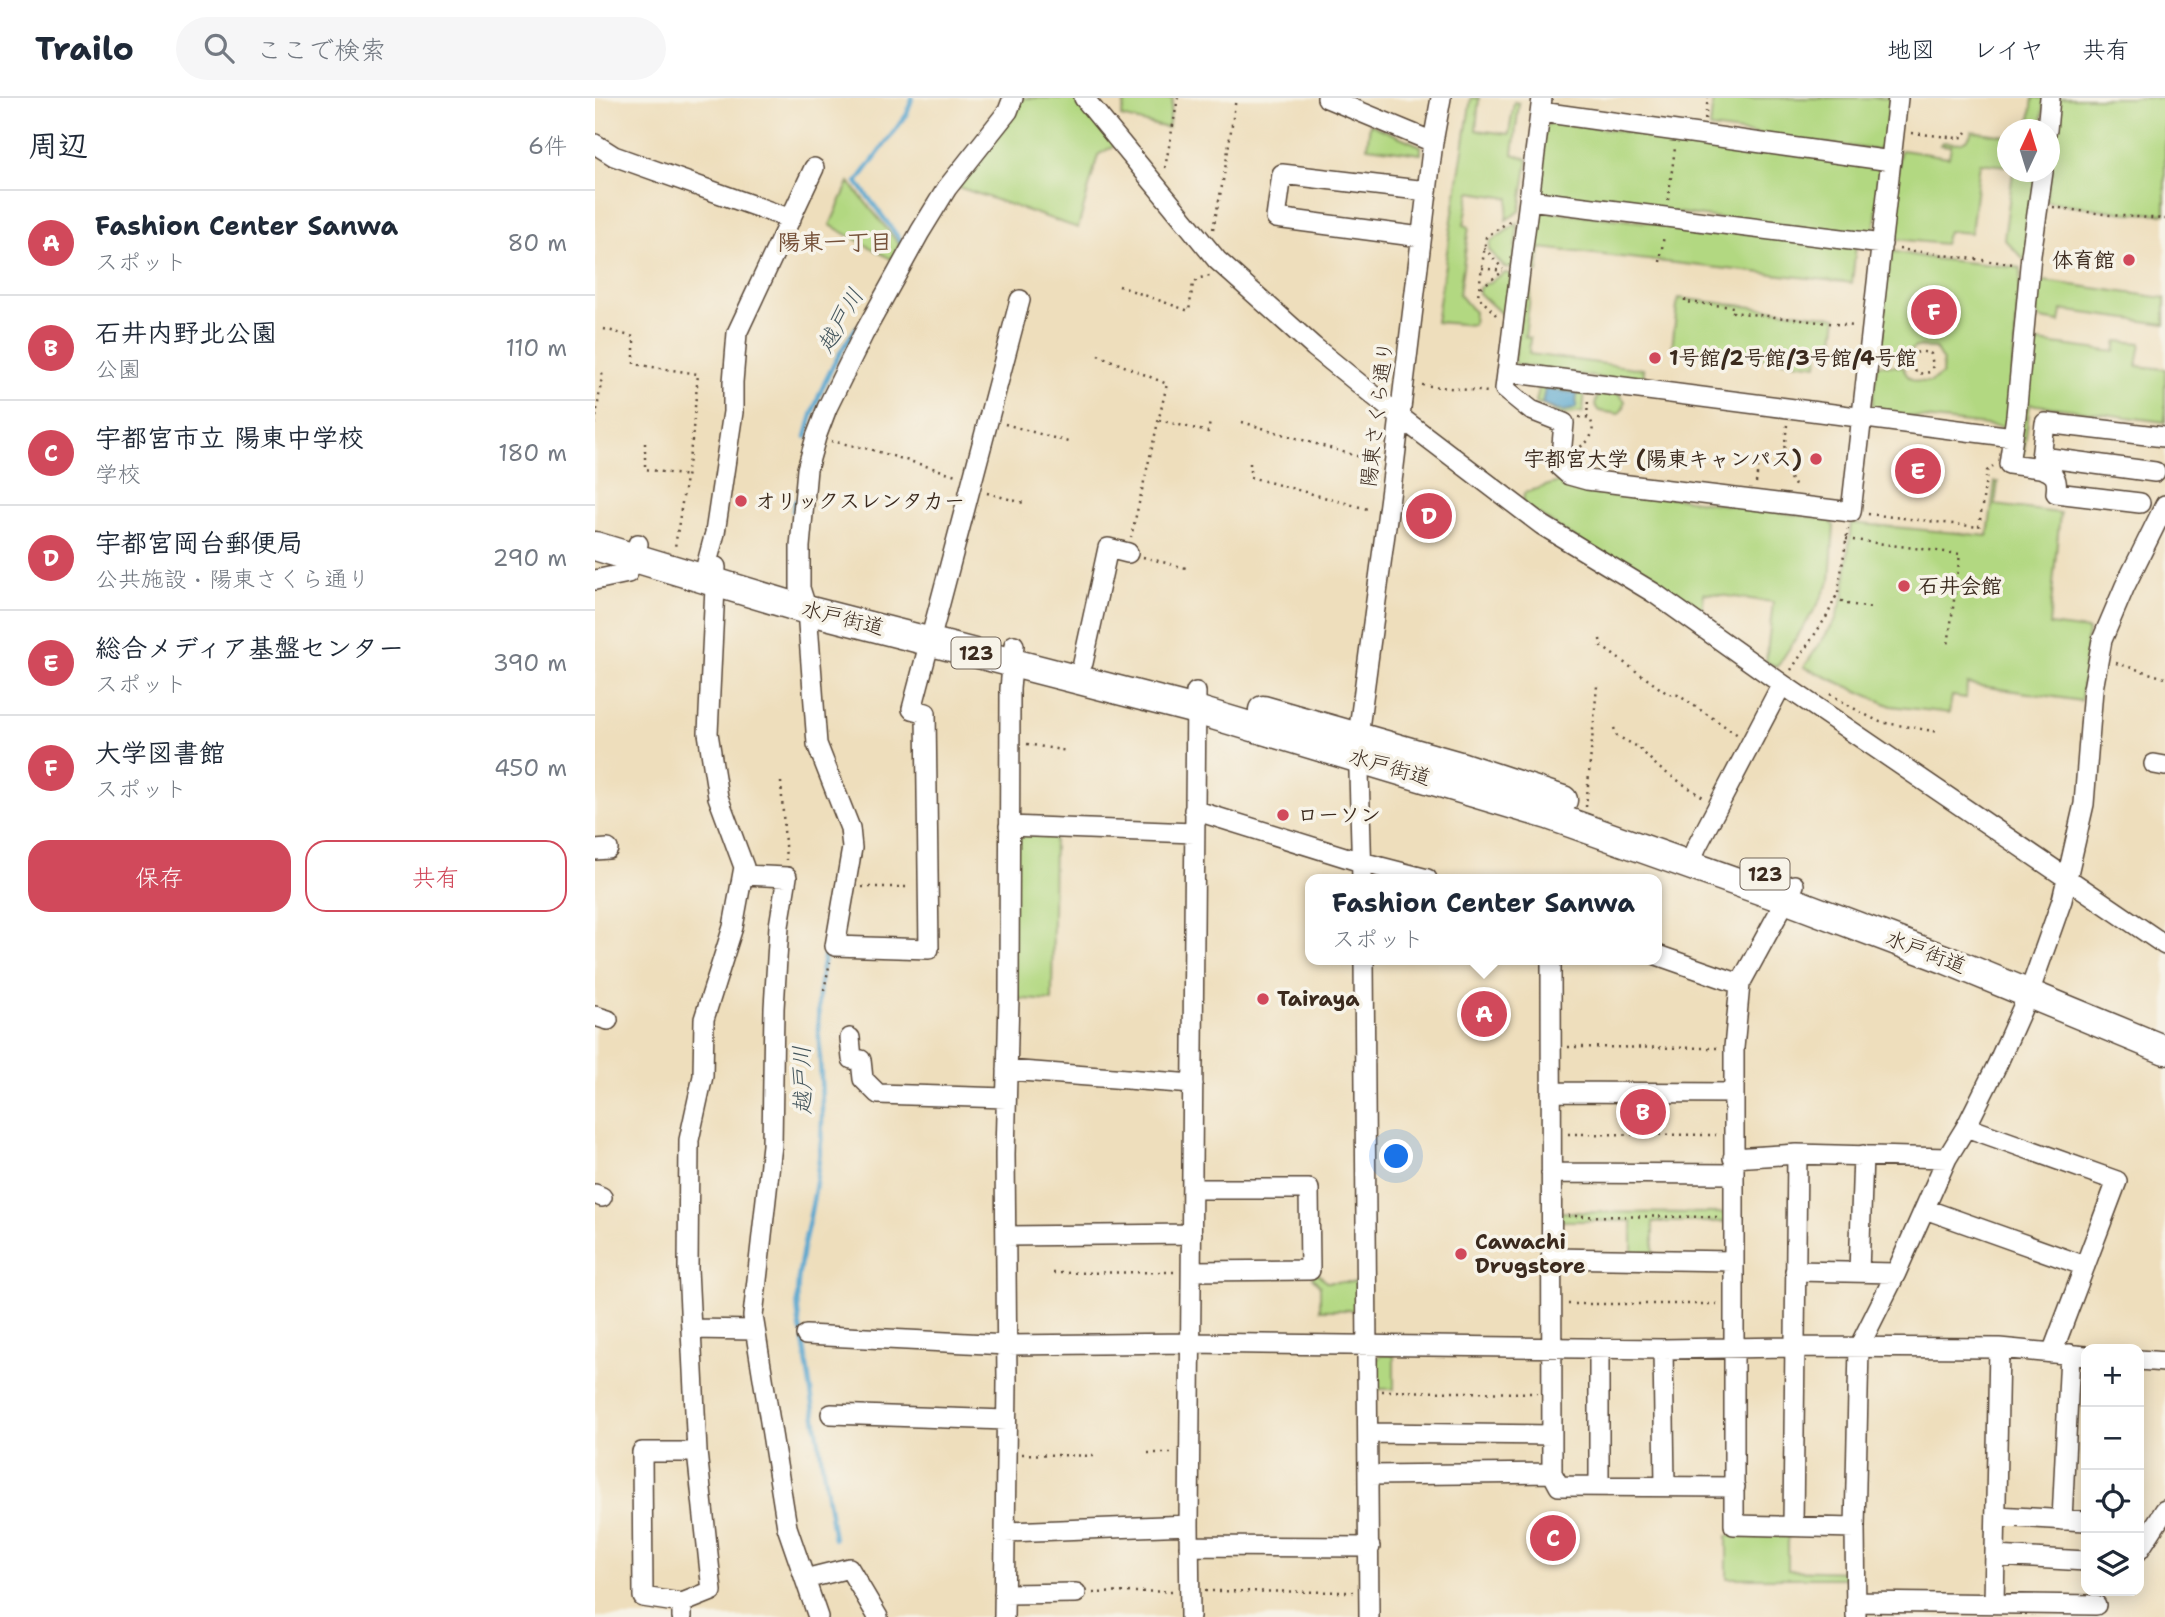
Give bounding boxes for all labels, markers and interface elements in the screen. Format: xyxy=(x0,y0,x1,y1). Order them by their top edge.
search box xyxy=(176,17,666,80)
text: Trailo xyxy=(35,26,134,71)
icon: search xyxy=(200,29,238,67)
text: ここで検索 xyxy=(256,32,386,67)
text: 地図 xyxy=(1887,34,1935,66)
text: レイヤ xyxy=(1973,34,2044,66)
text: 共有 xyxy=(2082,34,2130,66)
north arrow xyxy=(1997,119,2060,182)
text: 周辺 xyxy=(28,125,88,166)
text: 6件 xyxy=(528,131,567,161)
text: Fashion Center Sanwa xyxy=(95,208,398,243)
district label: 陽東一丁目 xyxy=(778,227,893,257)
text: A xyxy=(42,228,60,258)
text: 80 m xyxy=(508,228,567,258)
place label: 体育館 xyxy=(2052,246,2115,274)
text: スポット xyxy=(95,247,187,277)
marker: 体育館 xyxy=(2121,252,2137,268)
water label: 越戸川 xyxy=(809,283,870,358)
pin: F xyxy=(1911,286,1957,338)
text: 石井内野北公園 xyxy=(95,315,277,350)
text: B xyxy=(44,333,58,363)
text: 110 m xyxy=(505,333,567,363)
street label: 陽東さくら通り xyxy=(1354,339,1400,489)
place label: 1号館/2号館/3号館/4号館 xyxy=(1669,344,1917,372)
marker: 1号館/2号館/3号館/4号館 xyxy=(1647,350,1663,366)
text: 公園 xyxy=(95,354,141,384)
text: 宇都宮市立 陽東中学校 xyxy=(95,420,364,455)
text: C xyxy=(44,438,58,468)
text: 180 m xyxy=(498,438,567,468)
place label: 宇都宮大学 (陽東キャンパス) xyxy=(1524,445,1802,473)
pin: E xyxy=(1895,445,1941,497)
marker: 宇都宮大学 (陽東キャンパス) xyxy=(1808,451,1824,467)
text: 学校 xyxy=(95,459,141,489)
place label: オリックスレンタカー xyxy=(755,487,965,515)
pin: D xyxy=(1406,490,1452,542)
marker: オリックスレンタカー xyxy=(733,493,749,509)
text: 宇都宮岡台郵便局 xyxy=(95,525,303,560)
text: D xyxy=(43,543,59,573)
text: 290 m xyxy=(493,543,567,573)
text: 公共施設 · 陽東さくら通り xyxy=(95,564,370,594)
place label: 石井会館 xyxy=(1918,572,2002,600)
marker: 石井会館 xyxy=(1896,578,1912,594)
street label: 水戸街道 xyxy=(799,594,887,642)
text: 総合メディア基盤センター xyxy=(95,630,404,665)
road number: 123 xyxy=(951,638,1001,668)
text: E xyxy=(43,648,59,678)
text: 390 m xyxy=(493,648,567,678)
text: スポット xyxy=(95,669,187,699)
text: 大学図書館 xyxy=(95,735,225,770)
street label: 水戸街道 xyxy=(1346,742,1434,792)
text: F xyxy=(44,753,58,783)
text: 450 m xyxy=(494,753,567,783)
text: スポット xyxy=(95,774,187,804)
place label: ローソン xyxy=(1297,801,1381,829)
marker: ローソン xyxy=(1275,807,1291,823)
button: 保存 xyxy=(28,840,291,912)
button: 共有 xyxy=(305,840,567,912)
road number: 123 xyxy=(1741,859,1789,890)
popup xyxy=(1305,874,1662,965)
text: Fashion Center Sanwa xyxy=(1332,885,1635,920)
text: スポット xyxy=(1332,924,1424,954)
street label: 水戸街道 xyxy=(1882,924,1970,980)
place label: Tairaya xyxy=(1277,985,1360,1013)
pin: A xyxy=(1461,988,1507,1040)
marker: Tairaya xyxy=(1255,991,1271,1007)
water label: 越戸川 xyxy=(786,1045,818,1116)
pin: B xyxy=(1620,1086,1666,1138)
your location xyxy=(1379,1139,1413,1173)
place label: Cawachi Drugstore xyxy=(1475,1228,1586,1280)
marker: Cawachi Drugstore xyxy=(1453,1246,1469,1262)
map controls xyxy=(2081,1344,2144,1596)
button: + xyxy=(2081,1344,2144,1407)
button: − xyxy=(2081,1407,2144,1470)
button: locate xyxy=(2081,1470,2144,1533)
pin: C xyxy=(1530,1512,1576,1564)
button: layers xyxy=(2081,1533,2144,1596)

